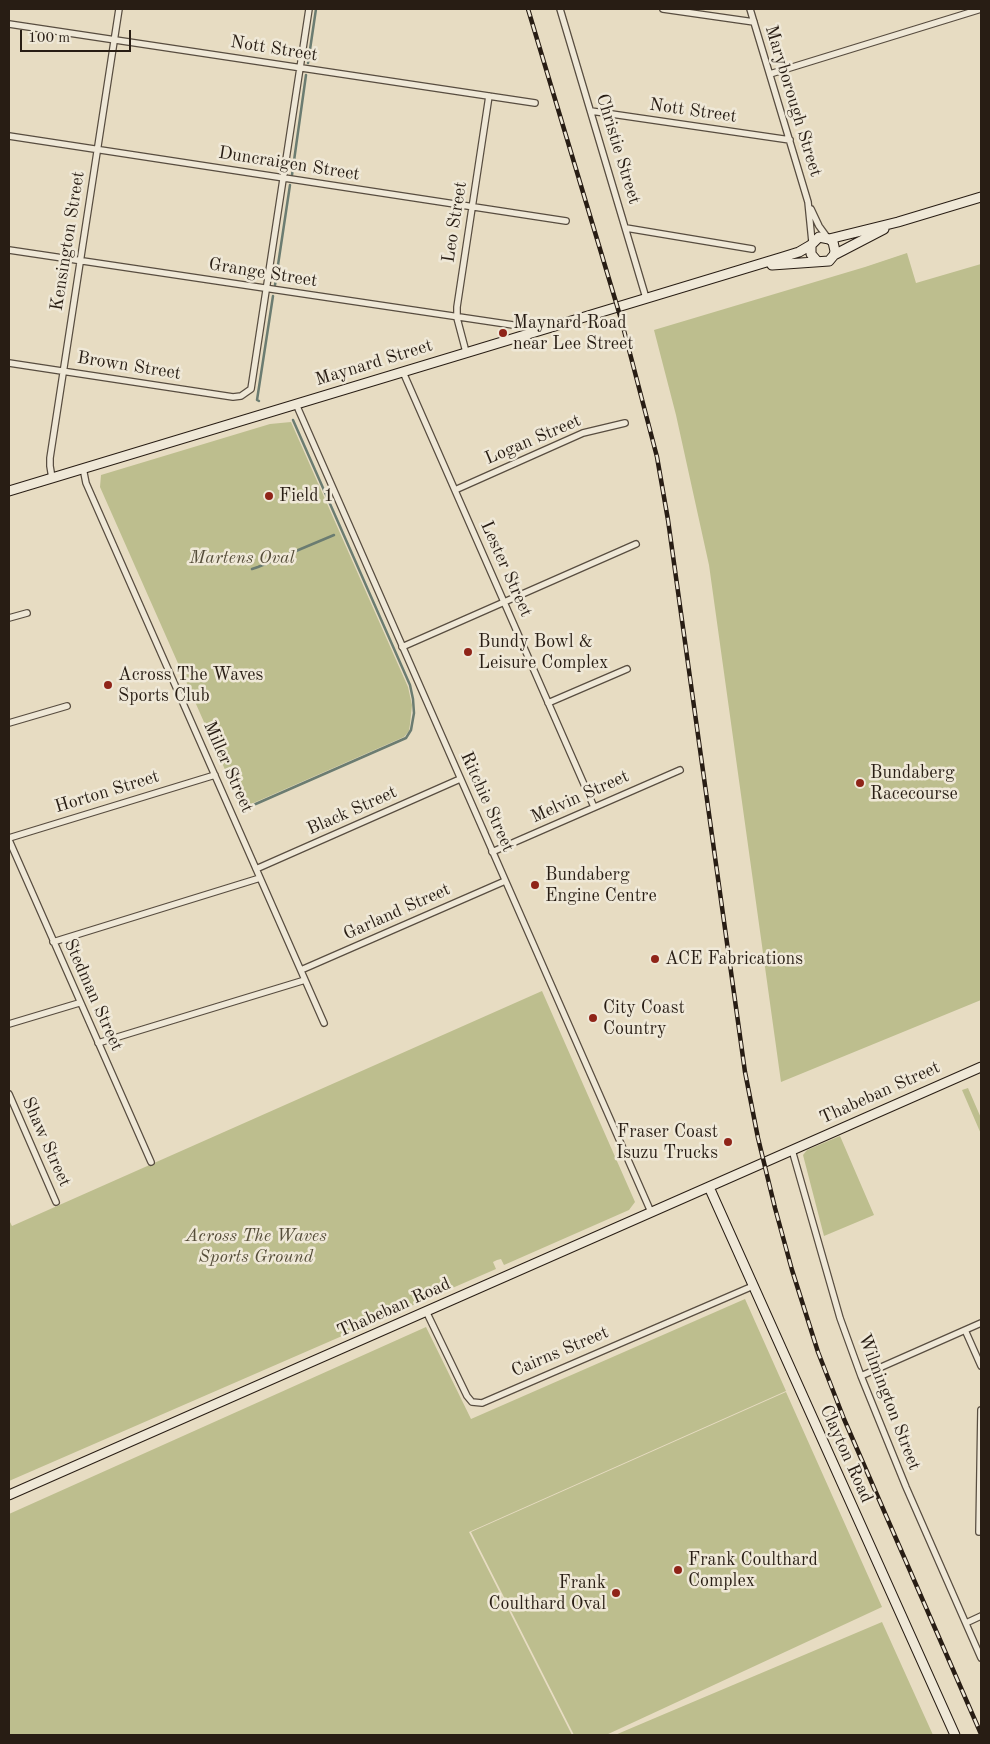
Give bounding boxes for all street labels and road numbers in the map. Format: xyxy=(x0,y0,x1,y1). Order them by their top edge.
street label: Maryborough Street xyxy=(760,23,826,179)
street label: Nott Street xyxy=(229,31,319,67)
street label: Christie Street xyxy=(591,91,645,207)
street label: Nott Street xyxy=(648,94,738,128)
street label: Duncraigen Street xyxy=(217,142,361,186)
street label: Kensington Street xyxy=(46,169,90,313)
street label: Leo Street xyxy=(438,180,472,264)
street label: Grange Street xyxy=(207,254,319,292)
street label: Maynard Street xyxy=(313,335,435,391)
street label: Brown Street xyxy=(76,347,182,385)
street label: Logan Street xyxy=(482,410,584,470)
street label: Lester Street xyxy=(475,518,537,620)
street label: Miller Street xyxy=(198,718,258,816)
street label: Ritchie Street xyxy=(455,748,519,856)
street label: Horton Street xyxy=(52,766,162,818)
street label: Melvin Street xyxy=(528,766,632,828)
street label: Black Street xyxy=(304,782,400,840)
street label: Garland Street xyxy=(340,879,454,945)
street label: Stedman Street xyxy=(59,935,127,1055)
street label: Thabeban Street xyxy=(816,1057,944,1129)
street label: Shaw Street xyxy=(17,1094,75,1190)
street label: Thabeban Road xyxy=(334,1273,454,1343)
street label: Cairns Street xyxy=(508,1322,612,1382)
street label: Wilmington Street xyxy=(853,1331,925,1473)
street label: Clayton Road xyxy=(815,1402,877,1506)

